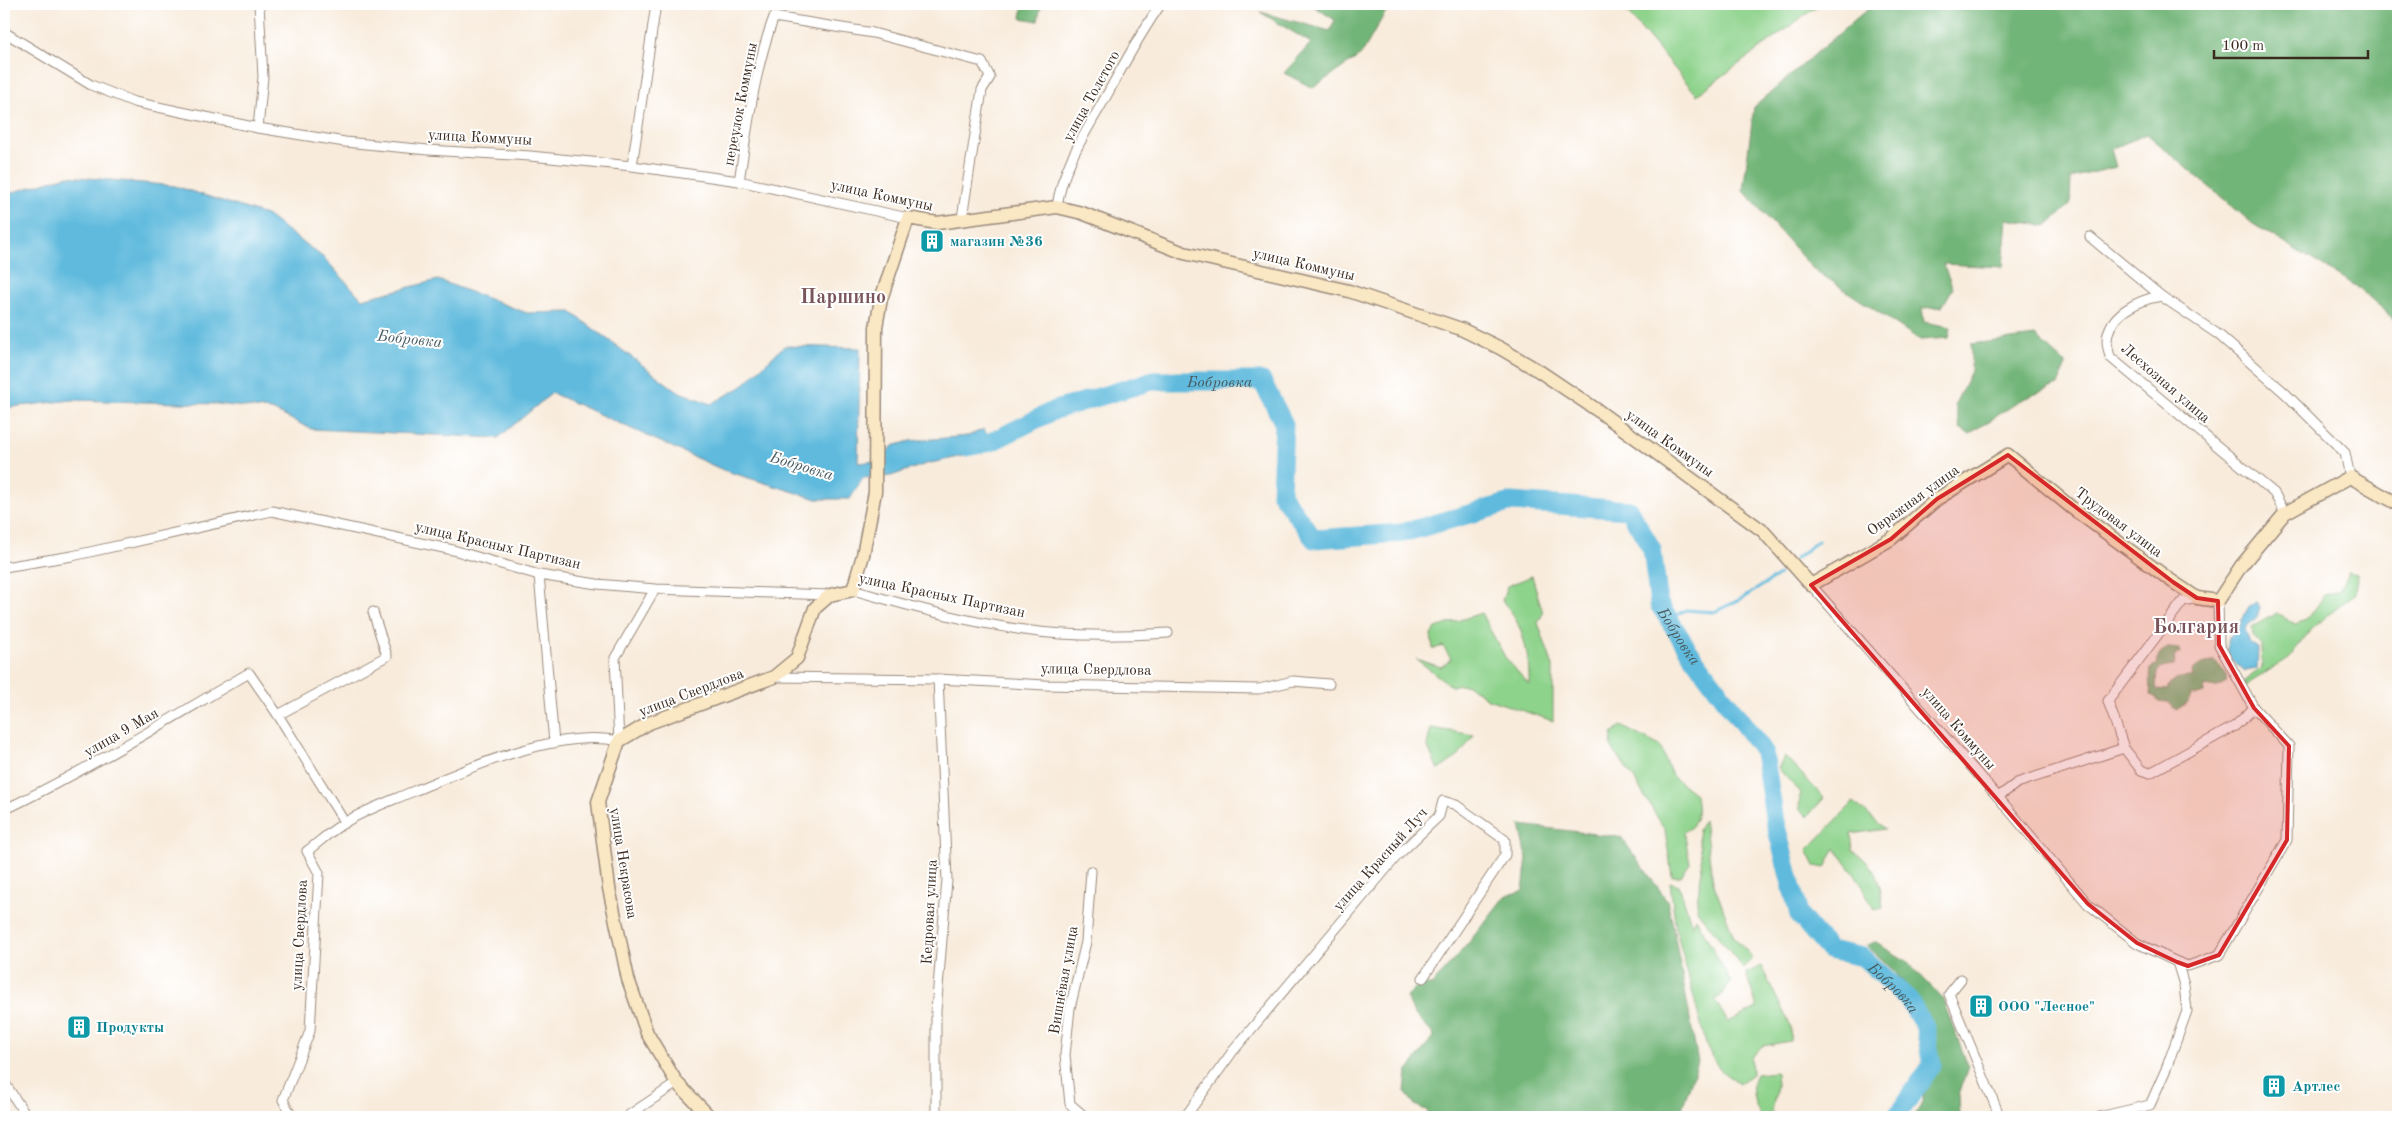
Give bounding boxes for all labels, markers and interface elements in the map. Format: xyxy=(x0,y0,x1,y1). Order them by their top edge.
scale bar xyxy=(2214,28,2368,60)
text: 100 m xyxy=(2222,39,2264,54)
street label: переулок Коммуны xyxy=(722,41,761,167)
street label: улица Толстого xyxy=(1061,49,1123,145)
street label: улица Коммуны xyxy=(427,128,532,149)
street label: улица Коммуны xyxy=(829,178,934,215)
building icon: магазин №36 xyxy=(919,228,945,254)
place label: магазин №36 xyxy=(950,235,1043,250)
street label: улица Коммуны xyxy=(1251,246,1356,285)
district label: Паршино xyxy=(800,288,886,308)
water label: Бобровка xyxy=(375,329,444,351)
street label: Лесхозная улица xyxy=(2118,342,2213,427)
water label: Бобровка xyxy=(1186,375,1253,391)
street label: улица Коммуны xyxy=(1623,407,1716,481)
water label: Бобровка xyxy=(767,449,835,484)
street label: Овражная улица xyxy=(1865,463,1963,540)
street label: Трудовая улица xyxy=(2072,486,2165,561)
street label: улица Красных Партизан xyxy=(413,520,582,573)
street label: улица Красных Партизан xyxy=(857,571,1026,621)
water label: Бобровка xyxy=(1653,604,1703,669)
district label: Болгария xyxy=(2153,618,2239,638)
street label: улица Свердлова xyxy=(1040,662,1152,679)
street label: улица Свердлова xyxy=(637,666,747,720)
street label: улица Коммуны xyxy=(1918,685,1998,773)
street label: улица 9 Мая xyxy=(82,706,162,761)
street label: улица Некрасова xyxy=(606,806,639,921)
street label: улица Красный Луч xyxy=(1331,806,1431,914)
street label: Кедровая улица xyxy=(920,858,941,965)
street label: улица Свердлова xyxy=(290,879,311,991)
street label: Вишнёвая улица xyxy=(1048,924,1082,1036)
water label: Бобровка xyxy=(1864,960,1921,1017)
building icon: ООО "Лесное" xyxy=(1968,993,1994,1019)
place label: ООО "Лесное" xyxy=(1998,1000,2095,1015)
building icon: Продукты xyxy=(66,1014,92,1040)
place label: Продукты xyxy=(96,1021,164,1036)
building icon: Артлес xyxy=(2261,1073,2287,1099)
place label: Артлес xyxy=(2292,1080,2340,1095)

